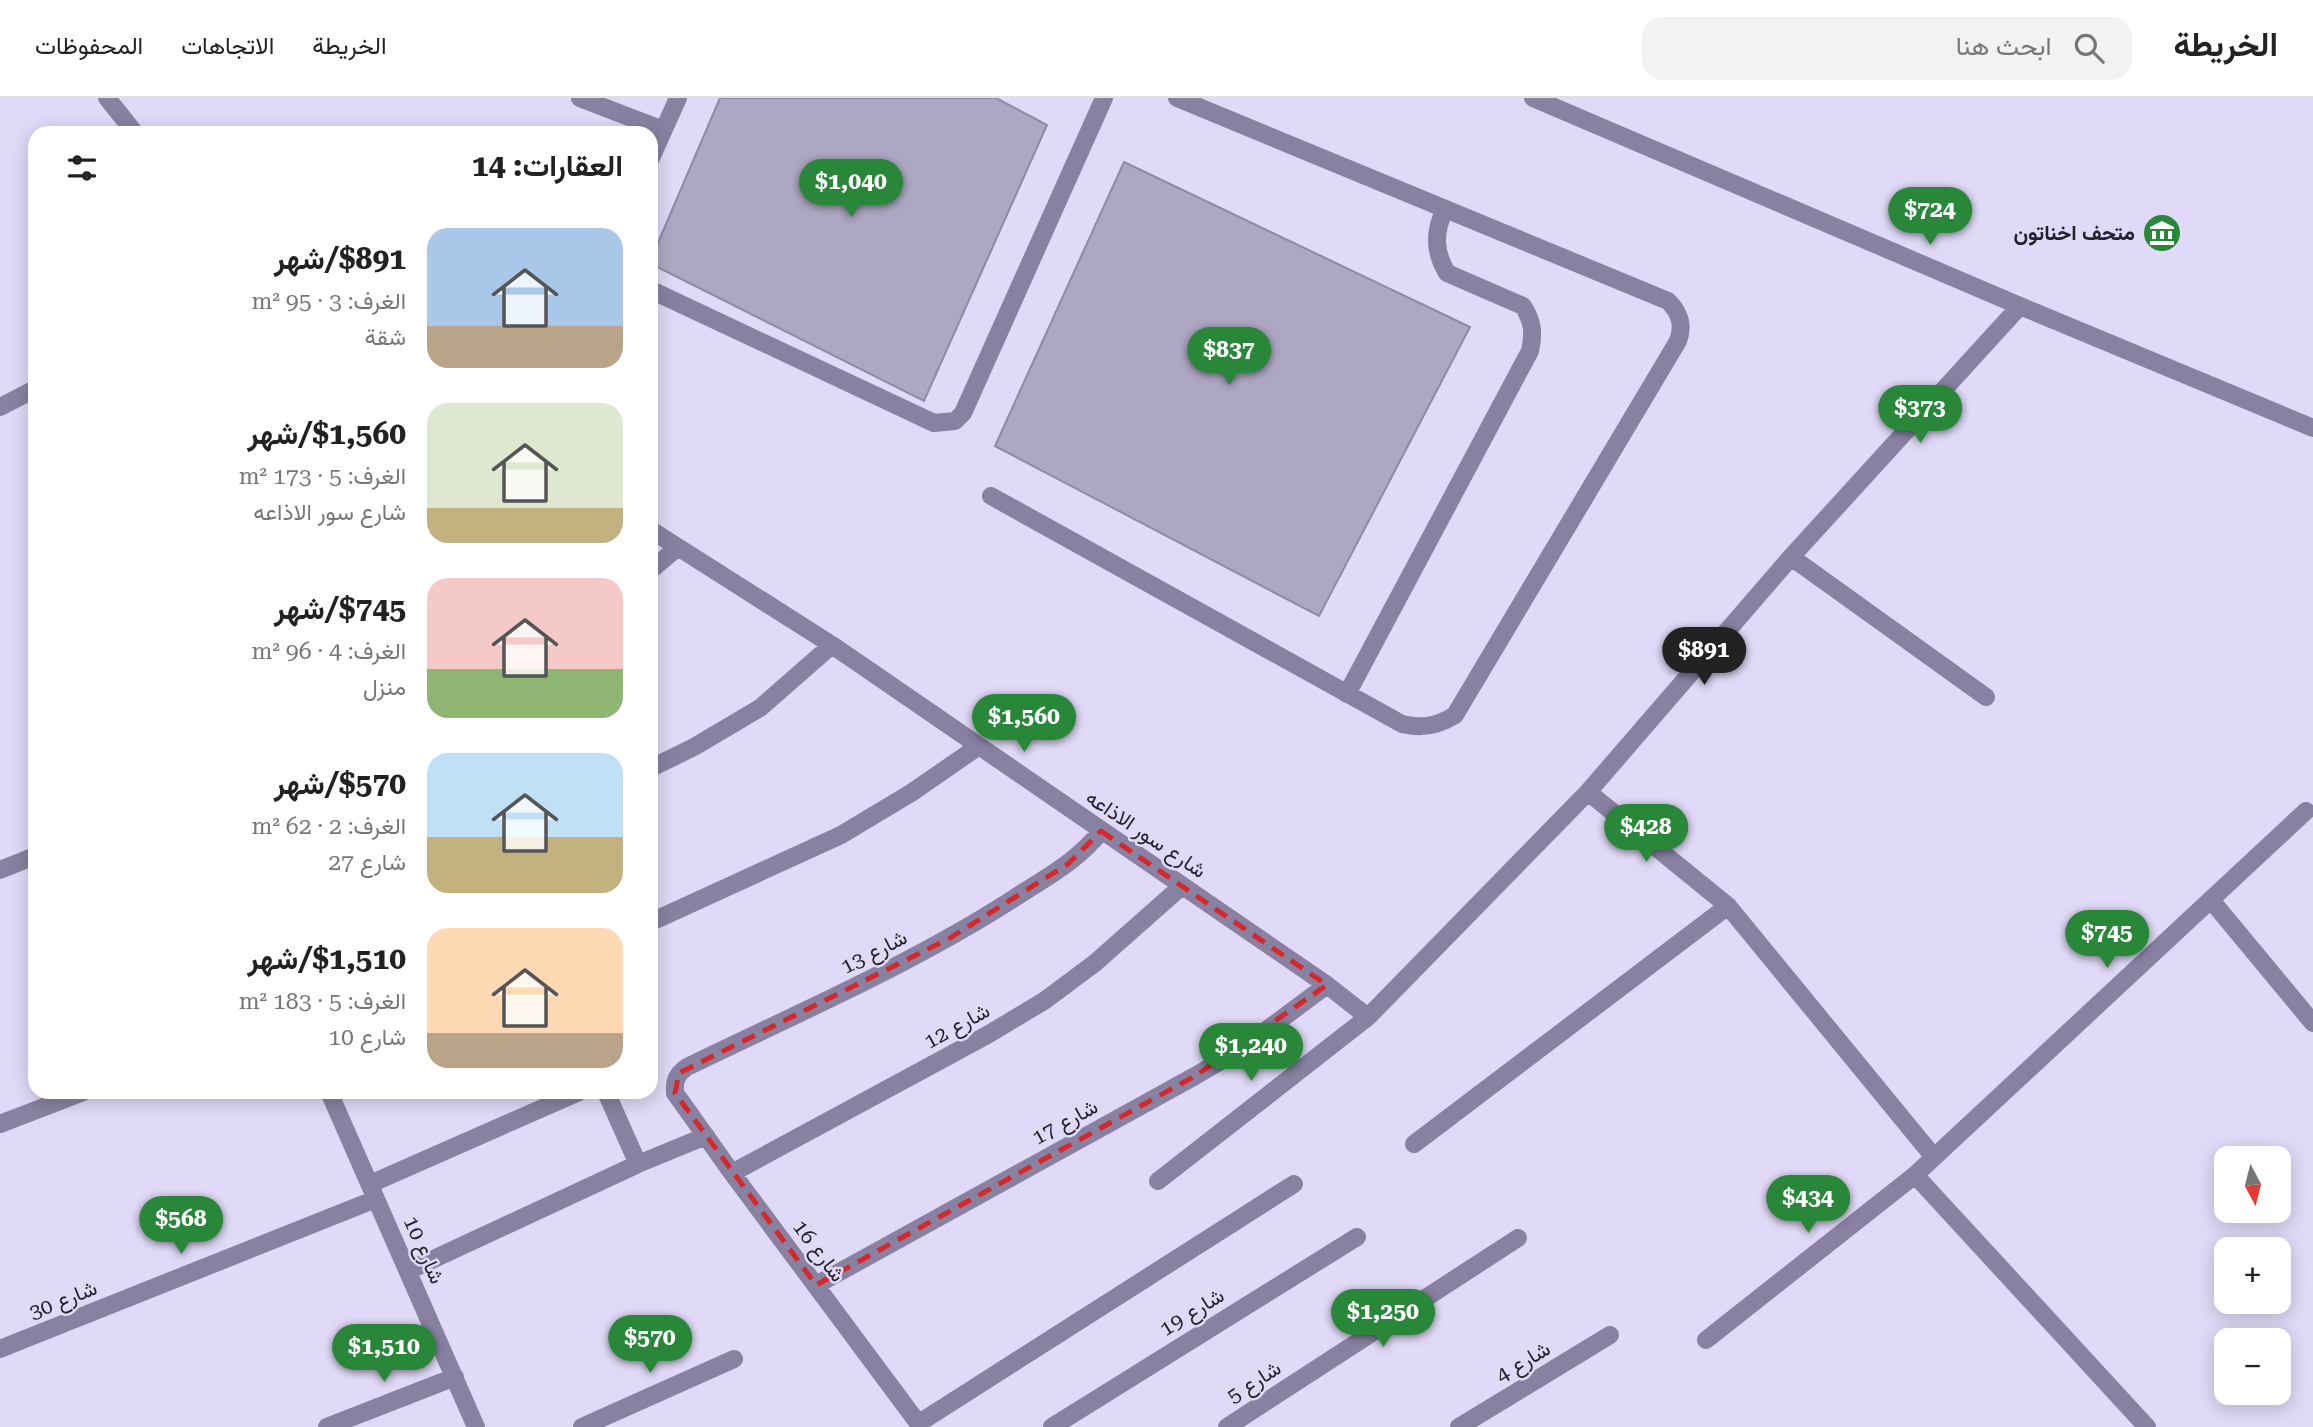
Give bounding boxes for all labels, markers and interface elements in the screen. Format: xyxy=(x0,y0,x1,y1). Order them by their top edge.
search box xyxy=(1642,17,2132,80)
text: الخريطة xyxy=(2174,25,2278,64)
icon: search xyxy=(2070,29,2108,67)
text: ابحث هنا xyxy=(1956,31,2052,61)
text: المحفوظات xyxy=(35,32,143,60)
text: الاتجاهات xyxy=(181,32,274,60)
text: الخريطة xyxy=(312,32,387,60)
text: العقارات: 14 xyxy=(472,148,623,183)
icon: filters xyxy=(63,149,101,187)
pin: $1,040 xyxy=(794,159,908,219)
text: $1,040 xyxy=(815,168,887,195)
pin: $724 xyxy=(1889,188,1971,247)
text: $724 xyxy=(1904,196,1956,223)
museum icon: متحف اخناتون xyxy=(2141,212,2183,254)
place label: متحف اخناتون xyxy=(2013,221,2135,246)
text: $891/شهر xyxy=(274,241,406,276)
icon: home xyxy=(483,256,567,340)
text: الغرف: 3 · 95 m² xyxy=(252,288,406,315)
text: شقة xyxy=(364,324,406,351)
pin: $837 xyxy=(1188,328,1270,387)
text: $837 xyxy=(1203,336,1255,363)
pin: $373 xyxy=(1879,386,1961,445)
text: $373 xyxy=(1894,394,1946,421)
text: $1,560/شهر xyxy=(248,416,406,451)
icon: home xyxy=(483,431,567,515)
text: الغرف: 5 · 173 m² xyxy=(239,463,406,490)
text: شارع سور الاذاعه xyxy=(253,499,406,526)
text: $745/شهر xyxy=(274,591,406,626)
icon: home xyxy=(483,606,567,690)
pin: $891 xyxy=(1663,628,1745,687)
text: $891 xyxy=(1678,636,1730,663)
text: الغرف: 4 · 96 m² xyxy=(252,638,406,665)
text: منزل xyxy=(363,674,406,701)
pin: $1,560 xyxy=(967,694,1081,754)
text: $1,560 xyxy=(988,703,1060,730)
text: $570/شهر xyxy=(274,766,406,801)
icon: home xyxy=(483,781,567,865)
street label: شارع سور الاذاعه xyxy=(1080,785,1211,885)
pin: $428 xyxy=(1605,804,1687,864)
text: الغرف: 2 · 62 m² xyxy=(252,813,406,840)
text: $428 xyxy=(1620,813,1672,840)
text: شارع 27 xyxy=(328,849,406,876)
pin: $745 xyxy=(2066,910,2148,970)
text: $745 xyxy=(2081,919,2133,946)
street label: شارع 13 xyxy=(837,925,912,981)
text: $1,510/شهر xyxy=(248,941,406,976)
icon: home xyxy=(483,956,567,1040)
text: الغرف: 5 · 183 m² xyxy=(239,988,406,1015)
street label: شارع 12 xyxy=(920,998,995,1055)
text: شارع 10 xyxy=(328,1024,406,1051)
pin: $1,240 xyxy=(1194,1024,1308,1083)
text: $1,240 xyxy=(1215,1032,1287,1059)
street label: شارع 17 xyxy=(1028,1094,1103,1151)
north arrow xyxy=(2214,1146,2291,1223)
map controls xyxy=(2214,1146,2291,1405)
pin: $434 xyxy=(1767,1176,1849,1235)
text: $434 xyxy=(1782,1184,1834,1211)
pin: $568 xyxy=(140,1196,222,1256)
text: $568 xyxy=(155,1205,207,1232)
street label: شارع 10 xyxy=(397,1213,449,1288)
street label: شارع 16 xyxy=(786,1215,850,1288)
button: + xyxy=(2214,1237,2291,1314)
street label: شارع 30 xyxy=(26,1276,101,1326)
street label: شارع 19 xyxy=(1155,1283,1230,1343)
pin: $1,250 xyxy=(1326,1290,1440,1349)
text: $1,250 xyxy=(1347,1298,1419,1325)
pin: $570 xyxy=(609,1316,691,1375)
pin: $1,510 xyxy=(327,1324,441,1384)
text: $570 xyxy=(624,1324,676,1351)
button: − xyxy=(2214,1328,2291,1405)
text: $1,510 xyxy=(348,1333,420,1360)
street label: شارع 4 xyxy=(1491,1336,1556,1389)
street label: شارع 5 xyxy=(1223,1356,1287,1410)

